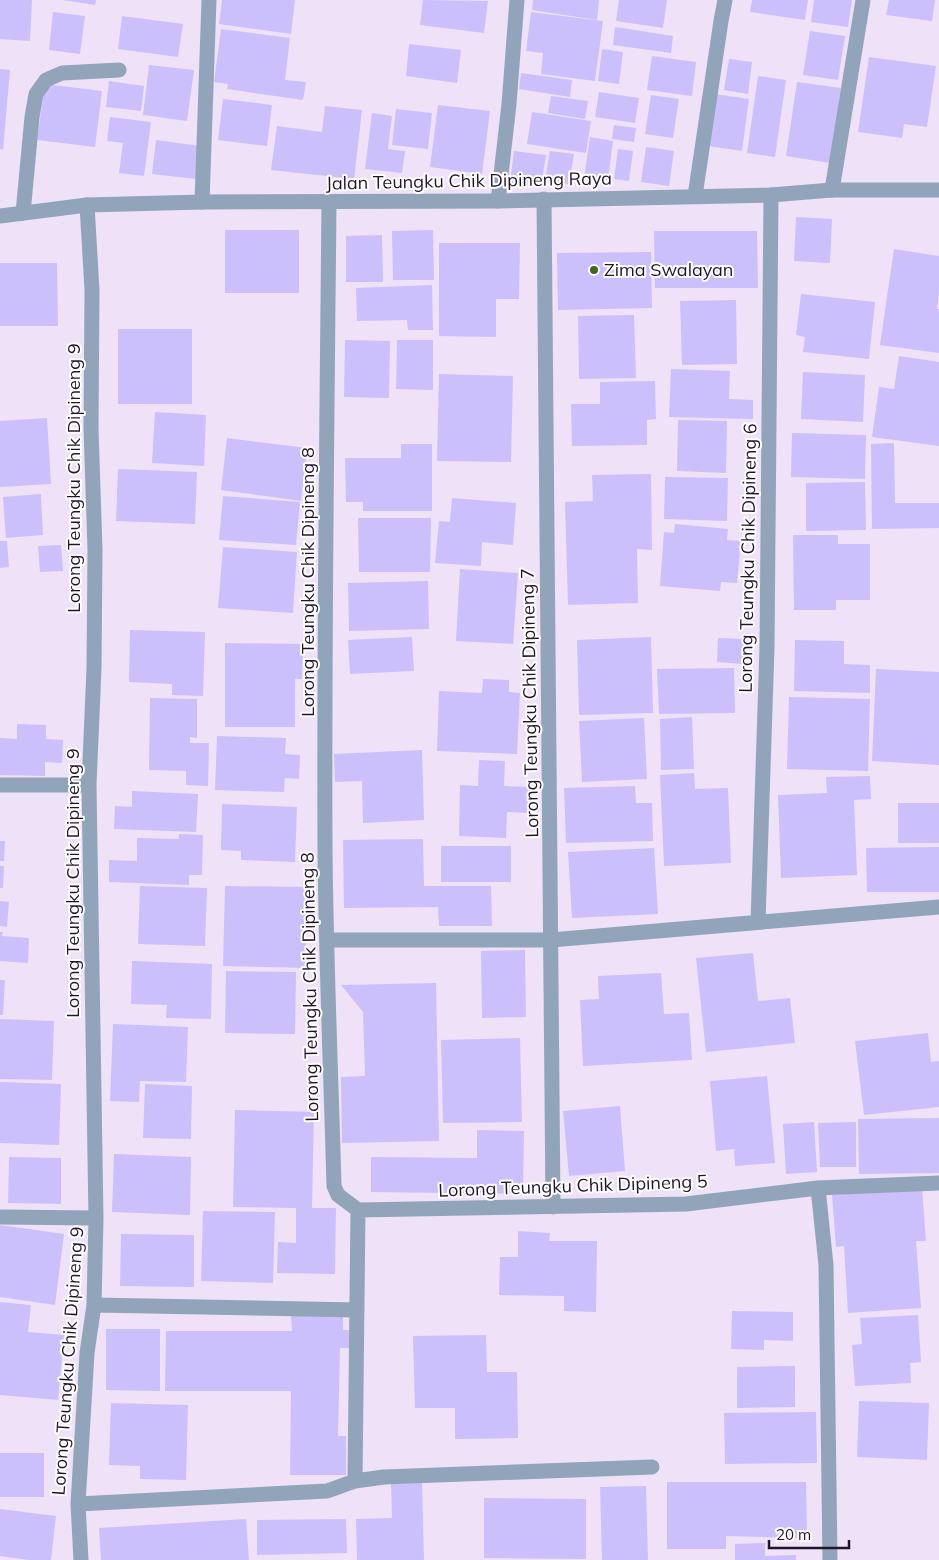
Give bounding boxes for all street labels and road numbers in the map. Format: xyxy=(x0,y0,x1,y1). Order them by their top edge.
street label: Jalan Teungku Chik Dipineng Raya xyxy=(326,167,612,194)
street label: Lorong Teungku Chik Dipineng 9 xyxy=(62,343,85,613)
street label: Lorong Teungku Chik Dipineng 6 xyxy=(734,423,761,693)
street label: Lorong Teungku Chik Dipineng 8 xyxy=(296,447,319,717)
street label: Lorong Teungku Chik Dipineng 7 xyxy=(516,568,543,838)
street label: Lorong Teungku Chik Dipineng 9 xyxy=(61,748,84,1018)
street label: Lorong Teungku Chik Dipineng 8 xyxy=(296,852,323,1122)
street label: Lorong Teungku Chik Dipineng 5 xyxy=(438,1169,708,1202)
street label: Lorong Teungku Chik Dipineng 9 xyxy=(47,1226,88,1496)

